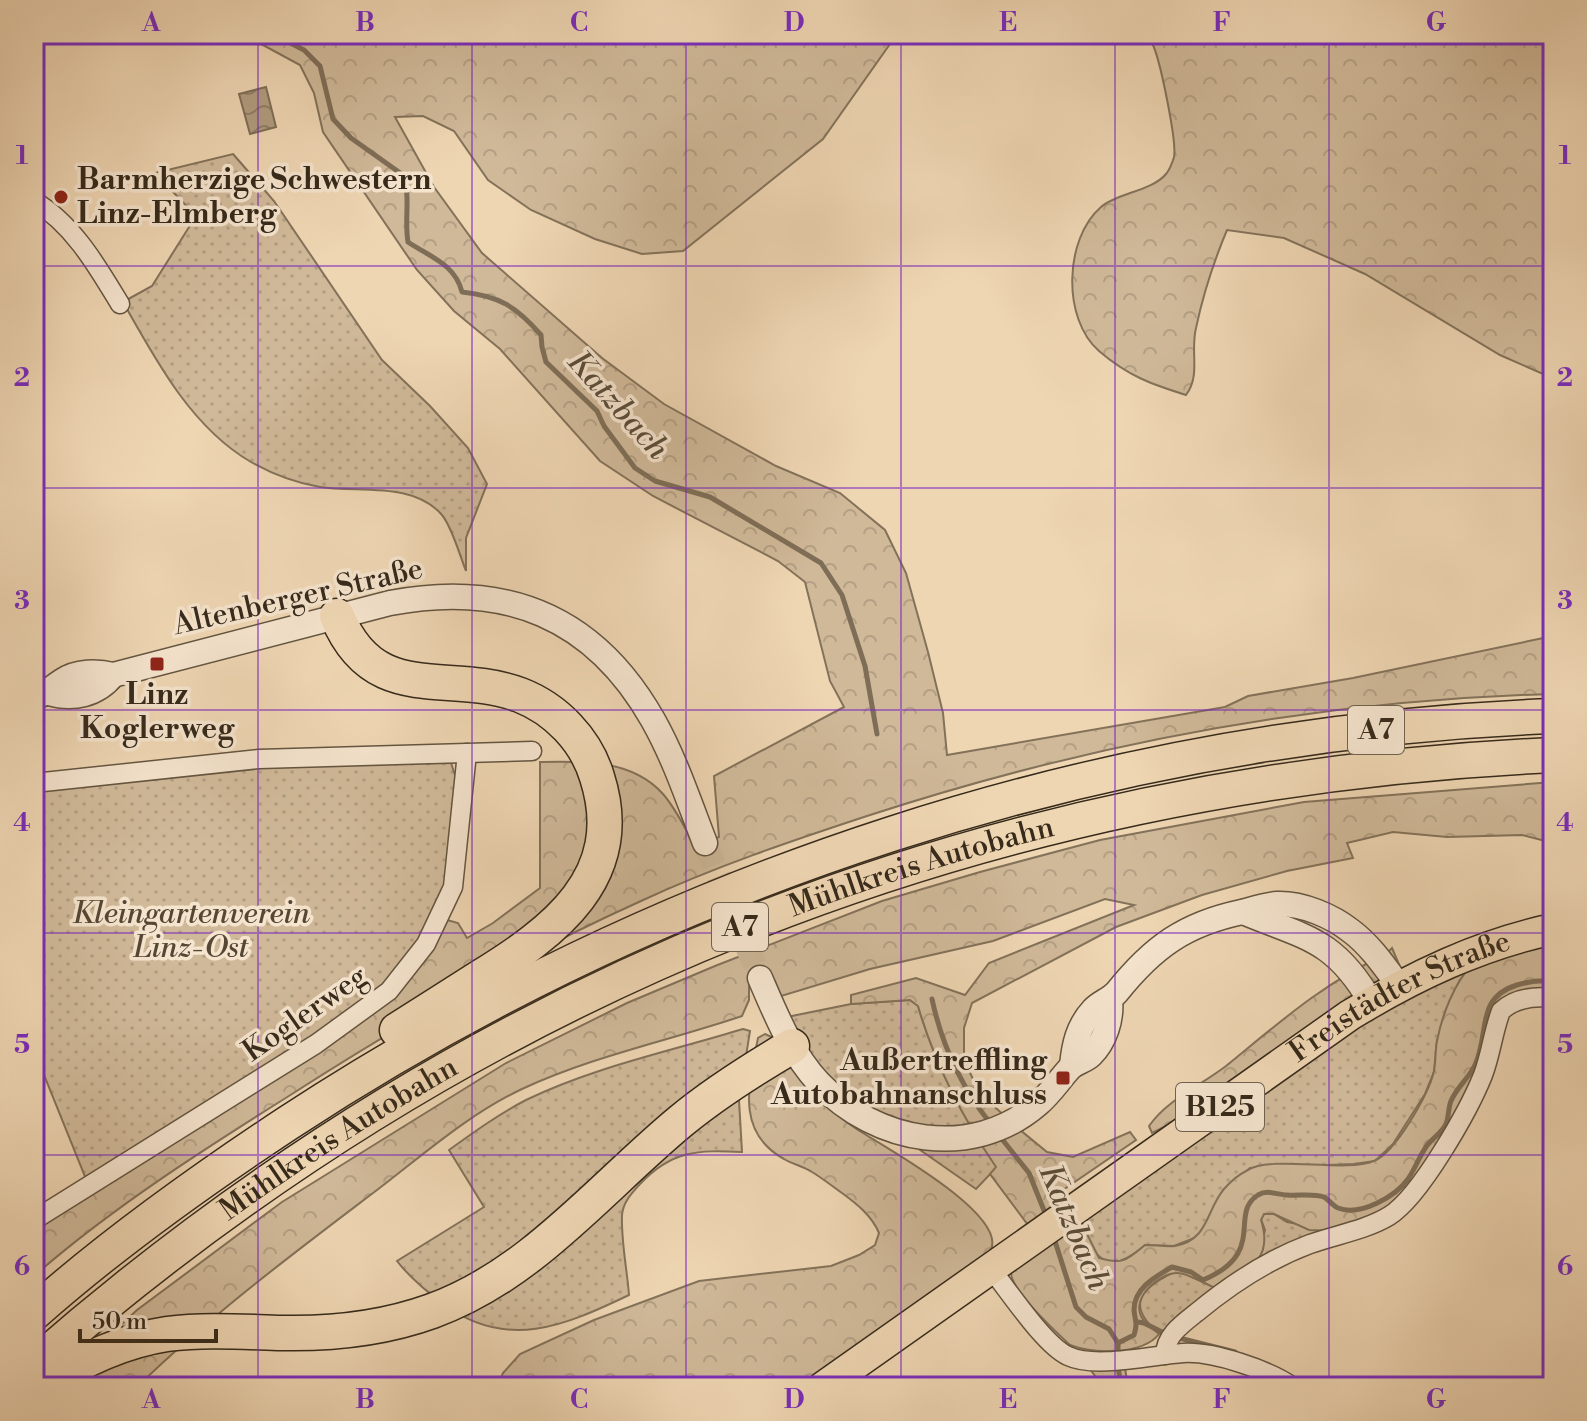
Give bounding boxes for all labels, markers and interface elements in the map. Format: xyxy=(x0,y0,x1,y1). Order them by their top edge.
text: A xyxy=(141,7,161,39)
text: B xyxy=(355,7,375,39)
text: C xyxy=(570,7,588,39)
text: D xyxy=(784,7,804,39)
text: E xyxy=(999,7,1017,39)
text: F xyxy=(1213,7,1231,39)
text: G xyxy=(1426,7,1447,39)
text: 1 xyxy=(16,140,29,172)
text: 1 xyxy=(1559,140,1572,172)
place label: Barmherzige Schwestern Linz-Elmberg xyxy=(77,161,432,233)
marker: Barmherzige Schwestern Linz-Elmberg xyxy=(52,188,70,206)
water label: Katzbach xyxy=(559,342,678,468)
text: 2 xyxy=(14,362,30,394)
text: 2 xyxy=(1557,362,1573,394)
street label: Altenberger Straße xyxy=(168,550,427,644)
text: 3 xyxy=(14,585,30,617)
text: 3 xyxy=(1557,585,1573,617)
marker: Linz Koglerweg xyxy=(148,655,166,673)
place label: Linz Koglerweg xyxy=(80,676,235,748)
road number: A7 xyxy=(1348,706,1404,754)
text: 4 xyxy=(13,807,31,839)
text: 4 xyxy=(1556,807,1574,839)
street label: Mühlkreis Autobahn xyxy=(783,808,1058,926)
park label: Kleingartenverein Linz-Ost xyxy=(72,895,310,967)
road number: A7 xyxy=(712,903,768,951)
street label: Freistädter Straße xyxy=(1282,922,1515,1071)
street label: Koglerweg xyxy=(235,957,375,1071)
text: 5 xyxy=(14,1029,30,1061)
text: 5 xyxy=(1557,1029,1573,1061)
place label: Außertreffling Autobahnanschluss xyxy=(770,1042,1048,1114)
street label: Mühlkreis Autobahn xyxy=(212,1048,465,1229)
marker: Außertreffling Autobahnanschluss xyxy=(1054,1069,1072,1087)
road number: B125 xyxy=(1176,1083,1264,1131)
water label: Katzbach xyxy=(1030,1158,1119,1296)
text: 6 xyxy=(14,1251,30,1283)
text: 6 xyxy=(1557,1251,1573,1283)
scale bar xyxy=(80,1293,216,1343)
text: 50 m xyxy=(92,1307,147,1337)
text: A xyxy=(141,1384,161,1416)
text: B xyxy=(355,1384,375,1416)
text: C xyxy=(570,1384,588,1416)
text: D xyxy=(784,1384,804,1416)
text: E xyxy=(999,1384,1017,1416)
text: F xyxy=(1213,1384,1231,1416)
text: G xyxy=(1426,1384,1447,1416)

